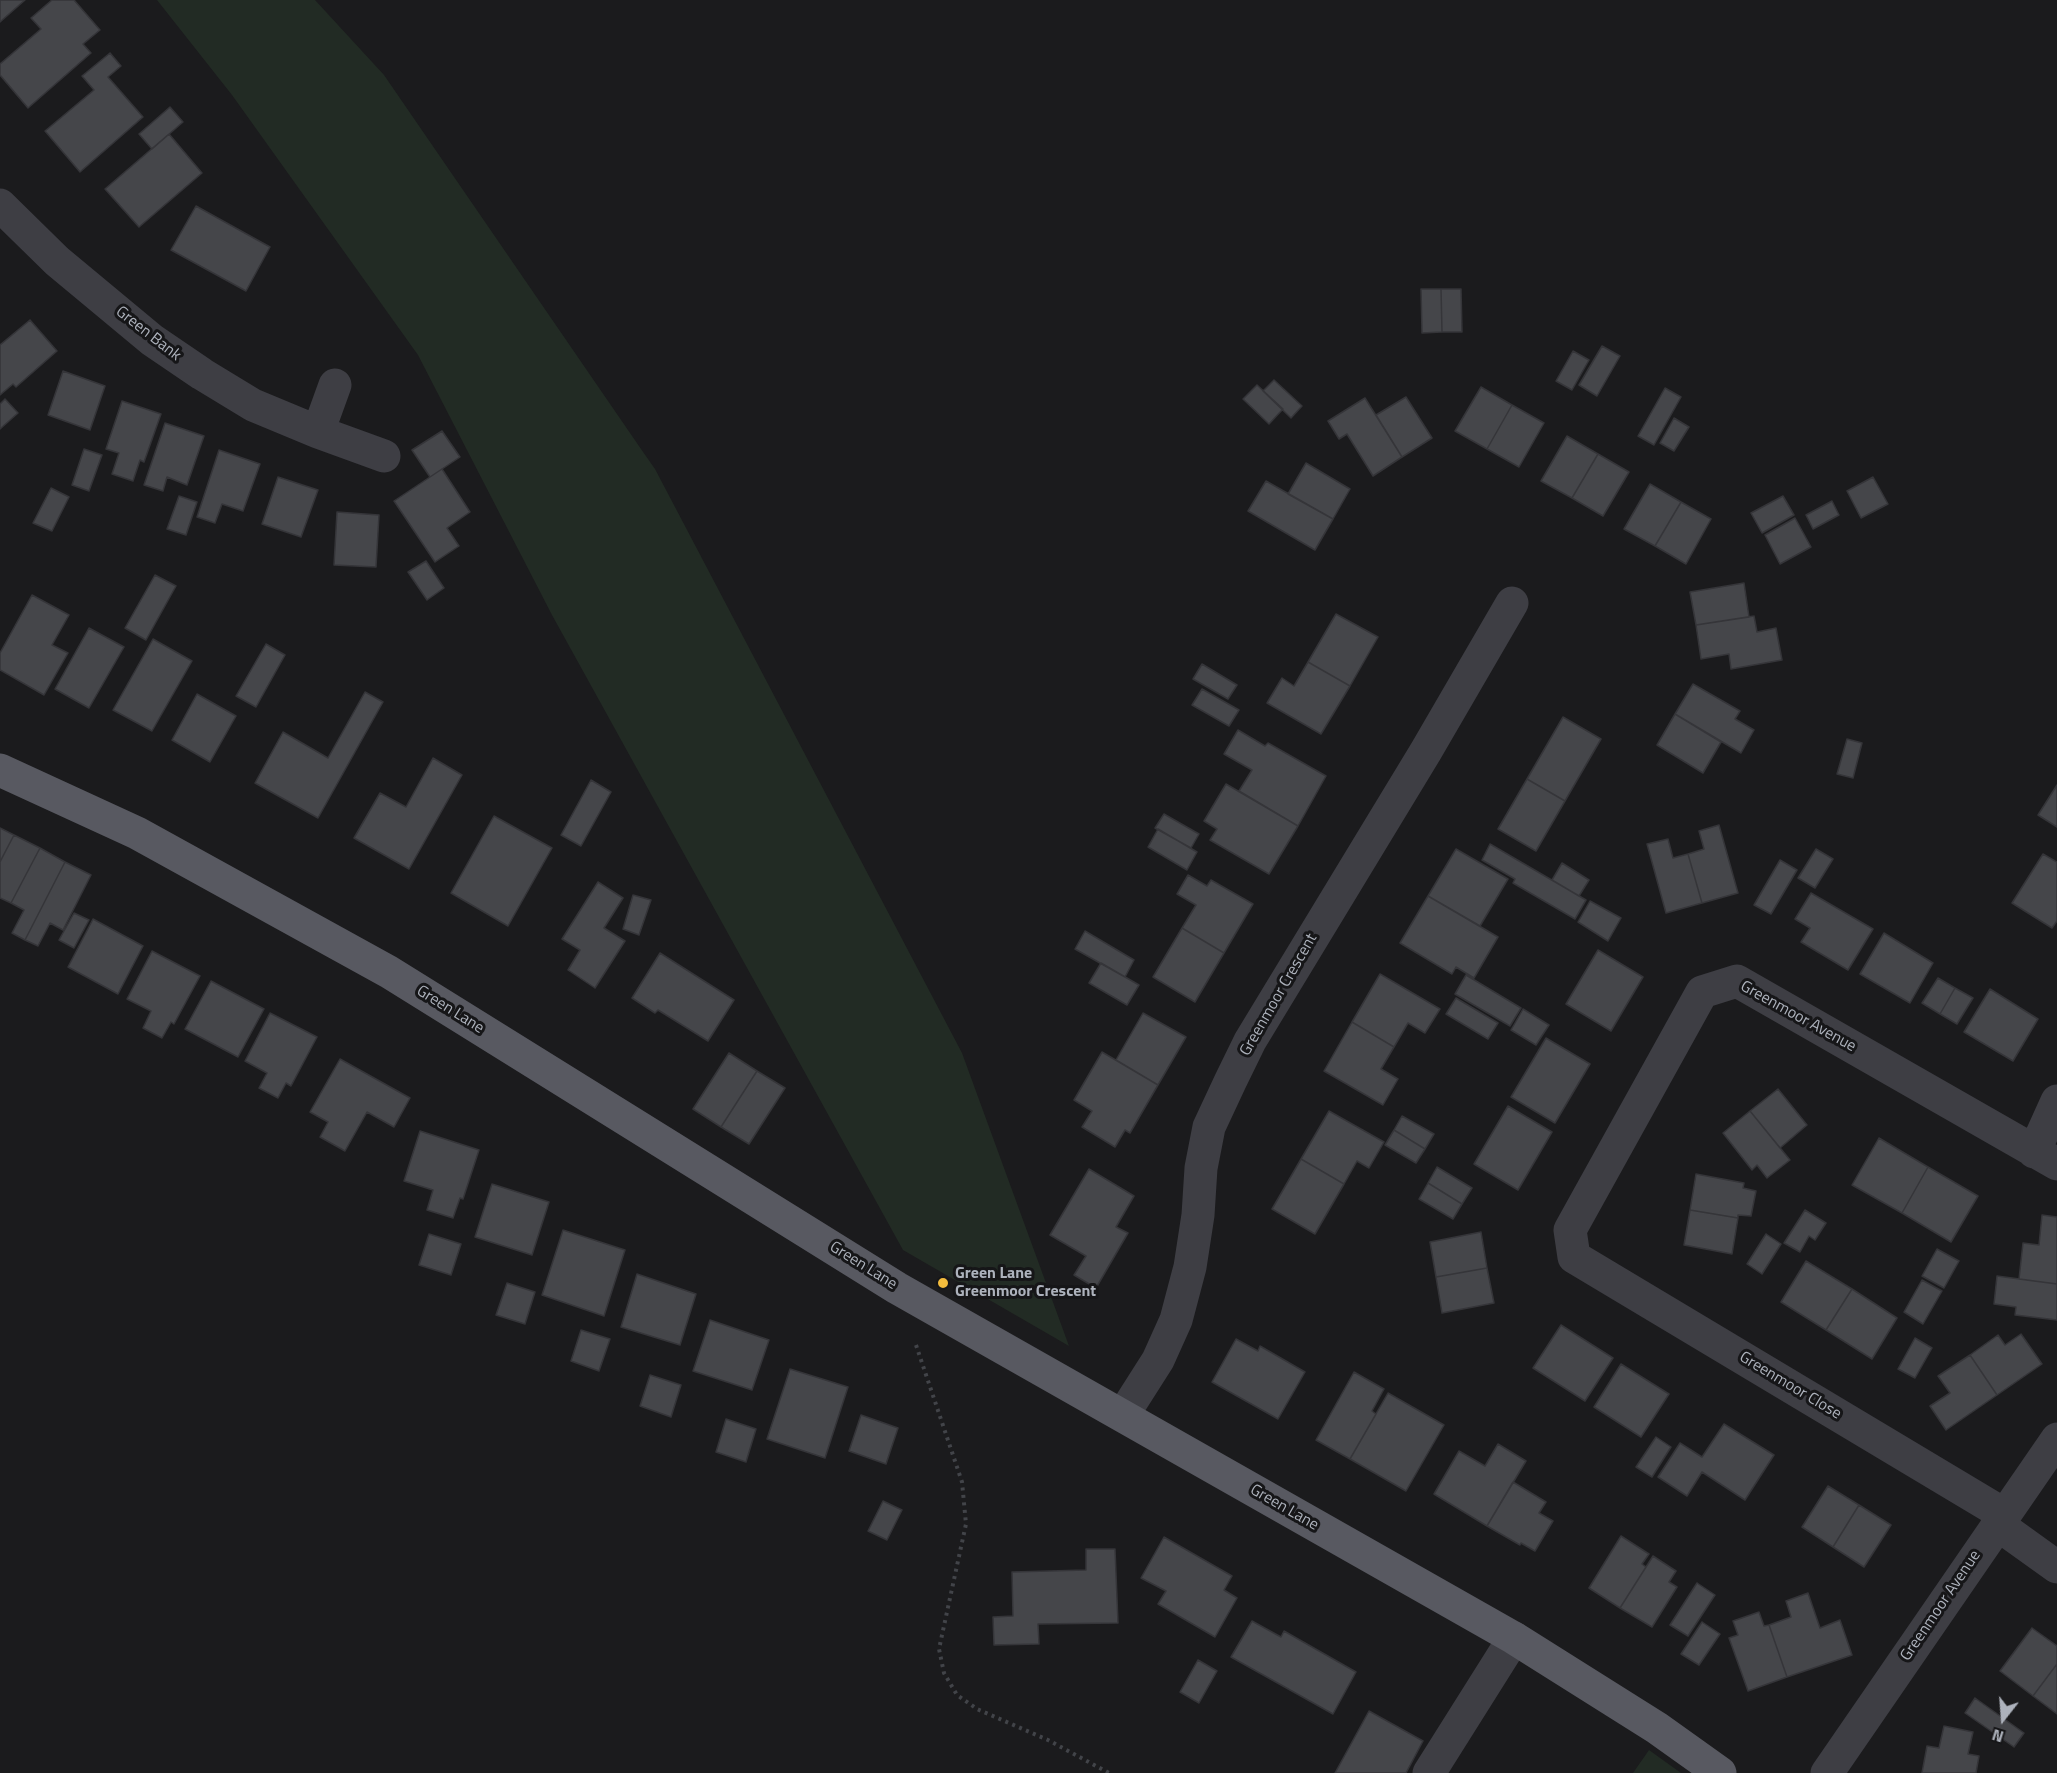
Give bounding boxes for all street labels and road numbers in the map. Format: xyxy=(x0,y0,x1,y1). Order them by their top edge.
street label: Green Bank xyxy=(112,303,184,365)
street label: Greenmoor Crescent xyxy=(1236,930,1322,1060)
street label: Greenmoor Avenue xyxy=(1737,977,1859,1057)
street label: Green Lane xyxy=(413,982,487,1038)
street label: Green Lane xyxy=(826,1238,900,1294)
street label: Greenmoor Close xyxy=(1735,1348,1845,1424)
street label: Green Lane xyxy=(1246,1481,1322,1535)
street label: Greenmoor Avenue xyxy=(1897,1547,1985,1665)

